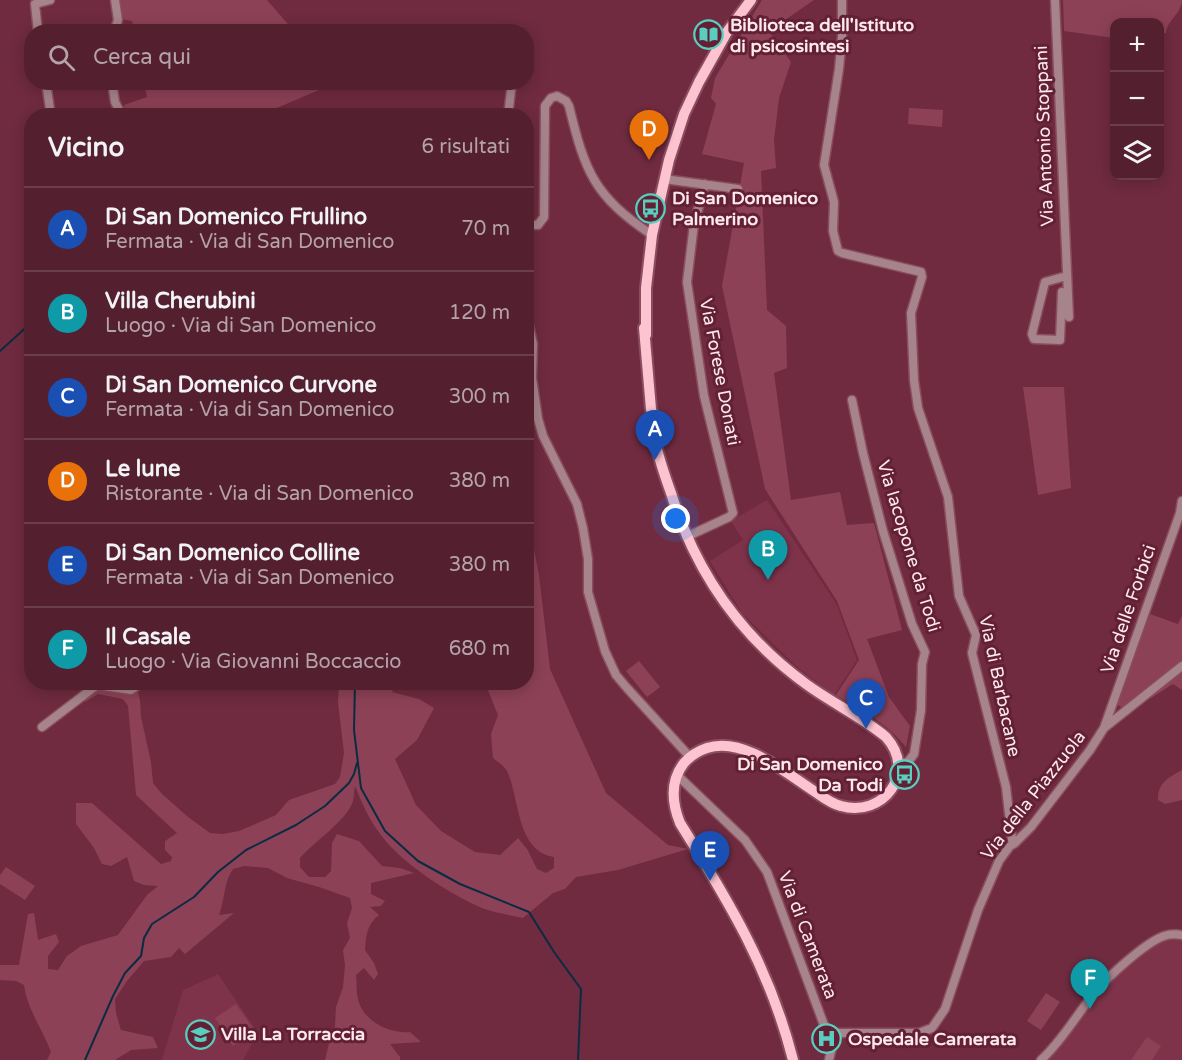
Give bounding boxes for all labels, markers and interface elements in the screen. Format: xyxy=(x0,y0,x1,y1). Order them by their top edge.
place label: Biblioteca dell'Istituto di psicosintesi xyxy=(730,14,914,57)
map controls xyxy=(1110,18,1164,180)
button: + xyxy=(1110,18,1164,72)
library icon: Biblioteca dell'Istituto di psicosintesi xyxy=(693,19,725,51)
search box xyxy=(24,24,534,90)
icon: search xyxy=(45,41,78,74)
text: Cerca qui xyxy=(93,44,191,70)
street label: Via Antonio Stoppani xyxy=(1030,45,1058,227)
button: − xyxy=(1110,72,1164,126)
pin: D xyxy=(630,110,668,160)
button: layers xyxy=(1110,126,1164,180)
text: Vicino xyxy=(48,132,124,163)
text: 6 risultati xyxy=(422,135,510,159)
place label: Di San Domenico Palmerino xyxy=(672,187,818,230)
bus stop icon: Di San Domenico Palmerino xyxy=(635,192,667,224)
text: Di San Domenico Frullino xyxy=(105,204,367,230)
text: A xyxy=(60,217,75,241)
text: 70 m xyxy=(461,217,510,241)
text: Fermata · Via di San Domenico xyxy=(105,230,394,254)
text: Villa Cherubini xyxy=(105,288,256,314)
street label: Via Forese Donati xyxy=(695,297,745,447)
text: B xyxy=(61,301,74,325)
text: 120 m xyxy=(449,301,510,325)
text: Luogo · Via di San Domenico xyxy=(105,314,376,338)
text: Di San Domenico Curvone xyxy=(105,372,377,398)
text: C xyxy=(61,385,74,409)
text: 300 m xyxy=(449,385,510,409)
text: Fermata · Via di San Domenico xyxy=(105,398,394,422)
pin: A xyxy=(636,410,674,460)
text: Le lune xyxy=(105,456,181,482)
street label: Via Iacopone da Todi xyxy=(872,458,946,634)
text: D xyxy=(60,469,75,493)
text: 380 m xyxy=(449,469,510,493)
text: Ristorante · Via di San Domenico xyxy=(105,482,414,506)
your location xyxy=(661,504,690,533)
pin: B xyxy=(748,530,788,580)
text: Di San Domenico Colline xyxy=(105,540,360,566)
street label: Via delle Forbici xyxy=(1096,542,1160,676)
text: E xyxy=(61,553,74,577)
text: 380 m xyxy=(449,553,510,577)
text: Fermata · Via di San Domenico xyxy=(105,566,394,590)
street label: Via di Barbacane xyxy=(974,613,1026,759)
text: Il Casale xyxy=(105,624,191,650)
text: F xyxy=(61,637,74,661)
text: 680 m xyxy=(449,637,510,661)
text: Luogo · Via Giovanni Boccaccio xyxy=(105,650,402,674)
pin: C xyxy=(846,680,886,729)
street label: Via della Piazzuola xyxy=(976,726,1090,864)
place label: Di San Domenico Da Todi xyxy=(737,753,883,796)
bus stop icon: Di San Domenico Da Todi xyxy=(888,758,920,790)
pin: E xyxy=(690,832,730,881)
street label: Via di Camerata xyxy=(773,868,843,1002)
pin: F xyxy=(1070,960,1110,1009)
school or university icon: Villa La Torraccia xyxy=(184,1018,216,1050)
place label: Villa La Torraccia xyxy=(221,1023,365,1045)
hospital icon: Ospedale Camerata xyxy=(811,1023,843,1055)
place label: Ospedale Camerata xyxy=(848,1028,1017,1050)

